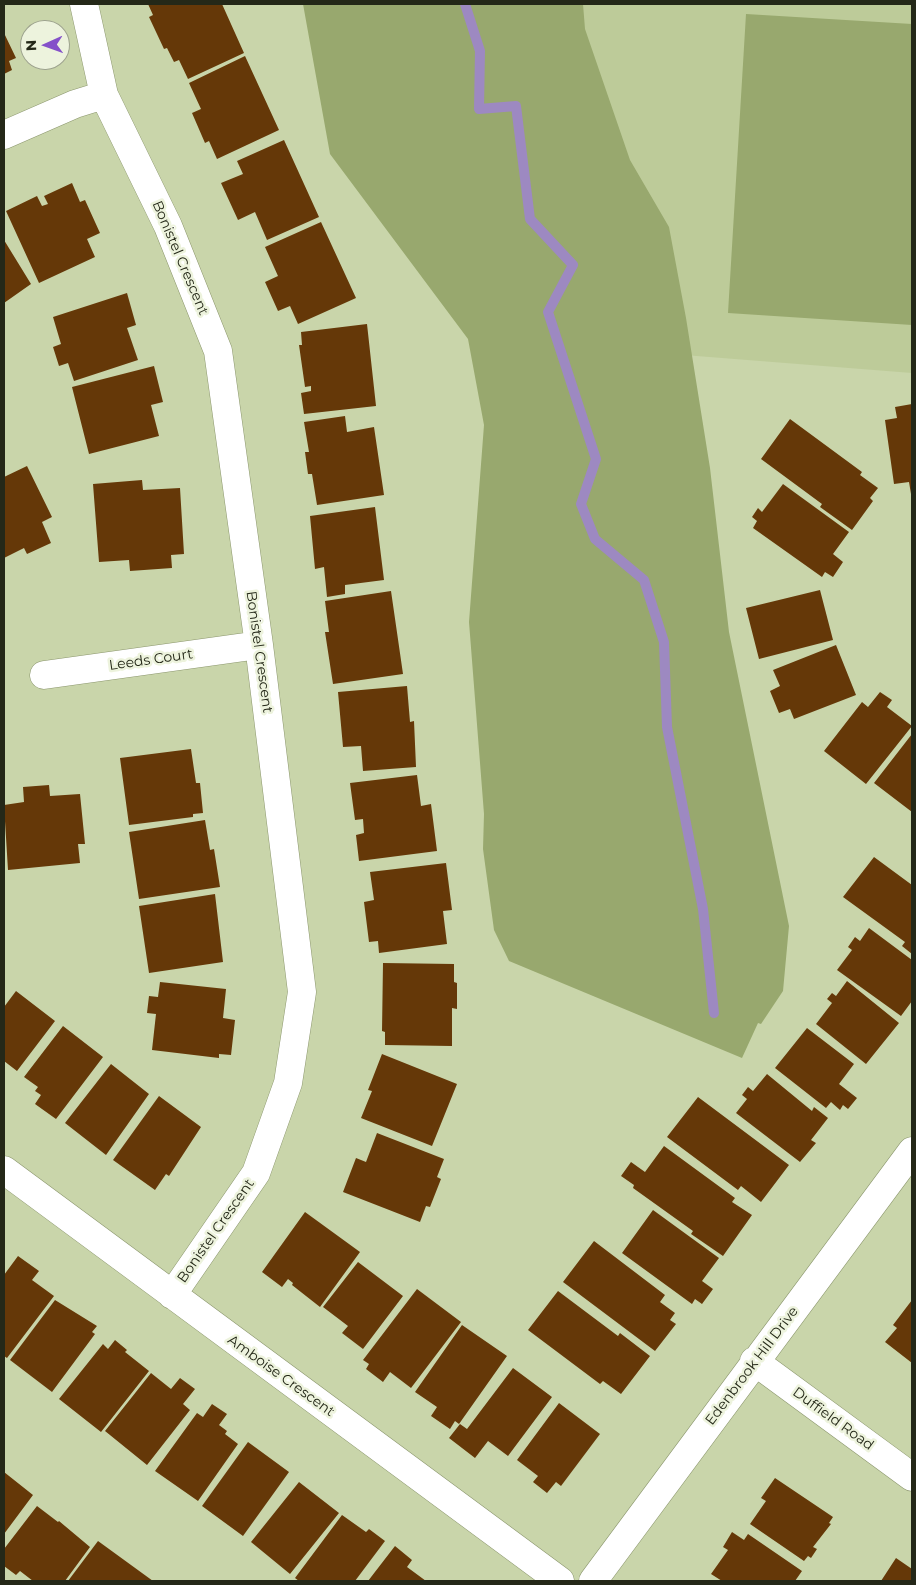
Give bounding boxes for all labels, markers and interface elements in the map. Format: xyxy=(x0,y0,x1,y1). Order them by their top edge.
north arrow xyxy=(20,20,70,70)
text: N xyxy=(22,40,40,51)
street label: Bonistel Crescent xyxy=(148,198,212,318)
street label: Bonistel Crescent xyxy=(242,590,276,714)
street label: Leeds Court xyxy=(108,646,194,674)
street label: Bonistel Crescent xyxy=(174,1176,258,1286)
street label: Edenbrook Hill Drive xyxy=(702,1303,802,1429)
street label: Amboise Crescent xyxy=(224,1332,338,1420)
street label: Duffield Road xyxy=(789,1384,877,1454)

